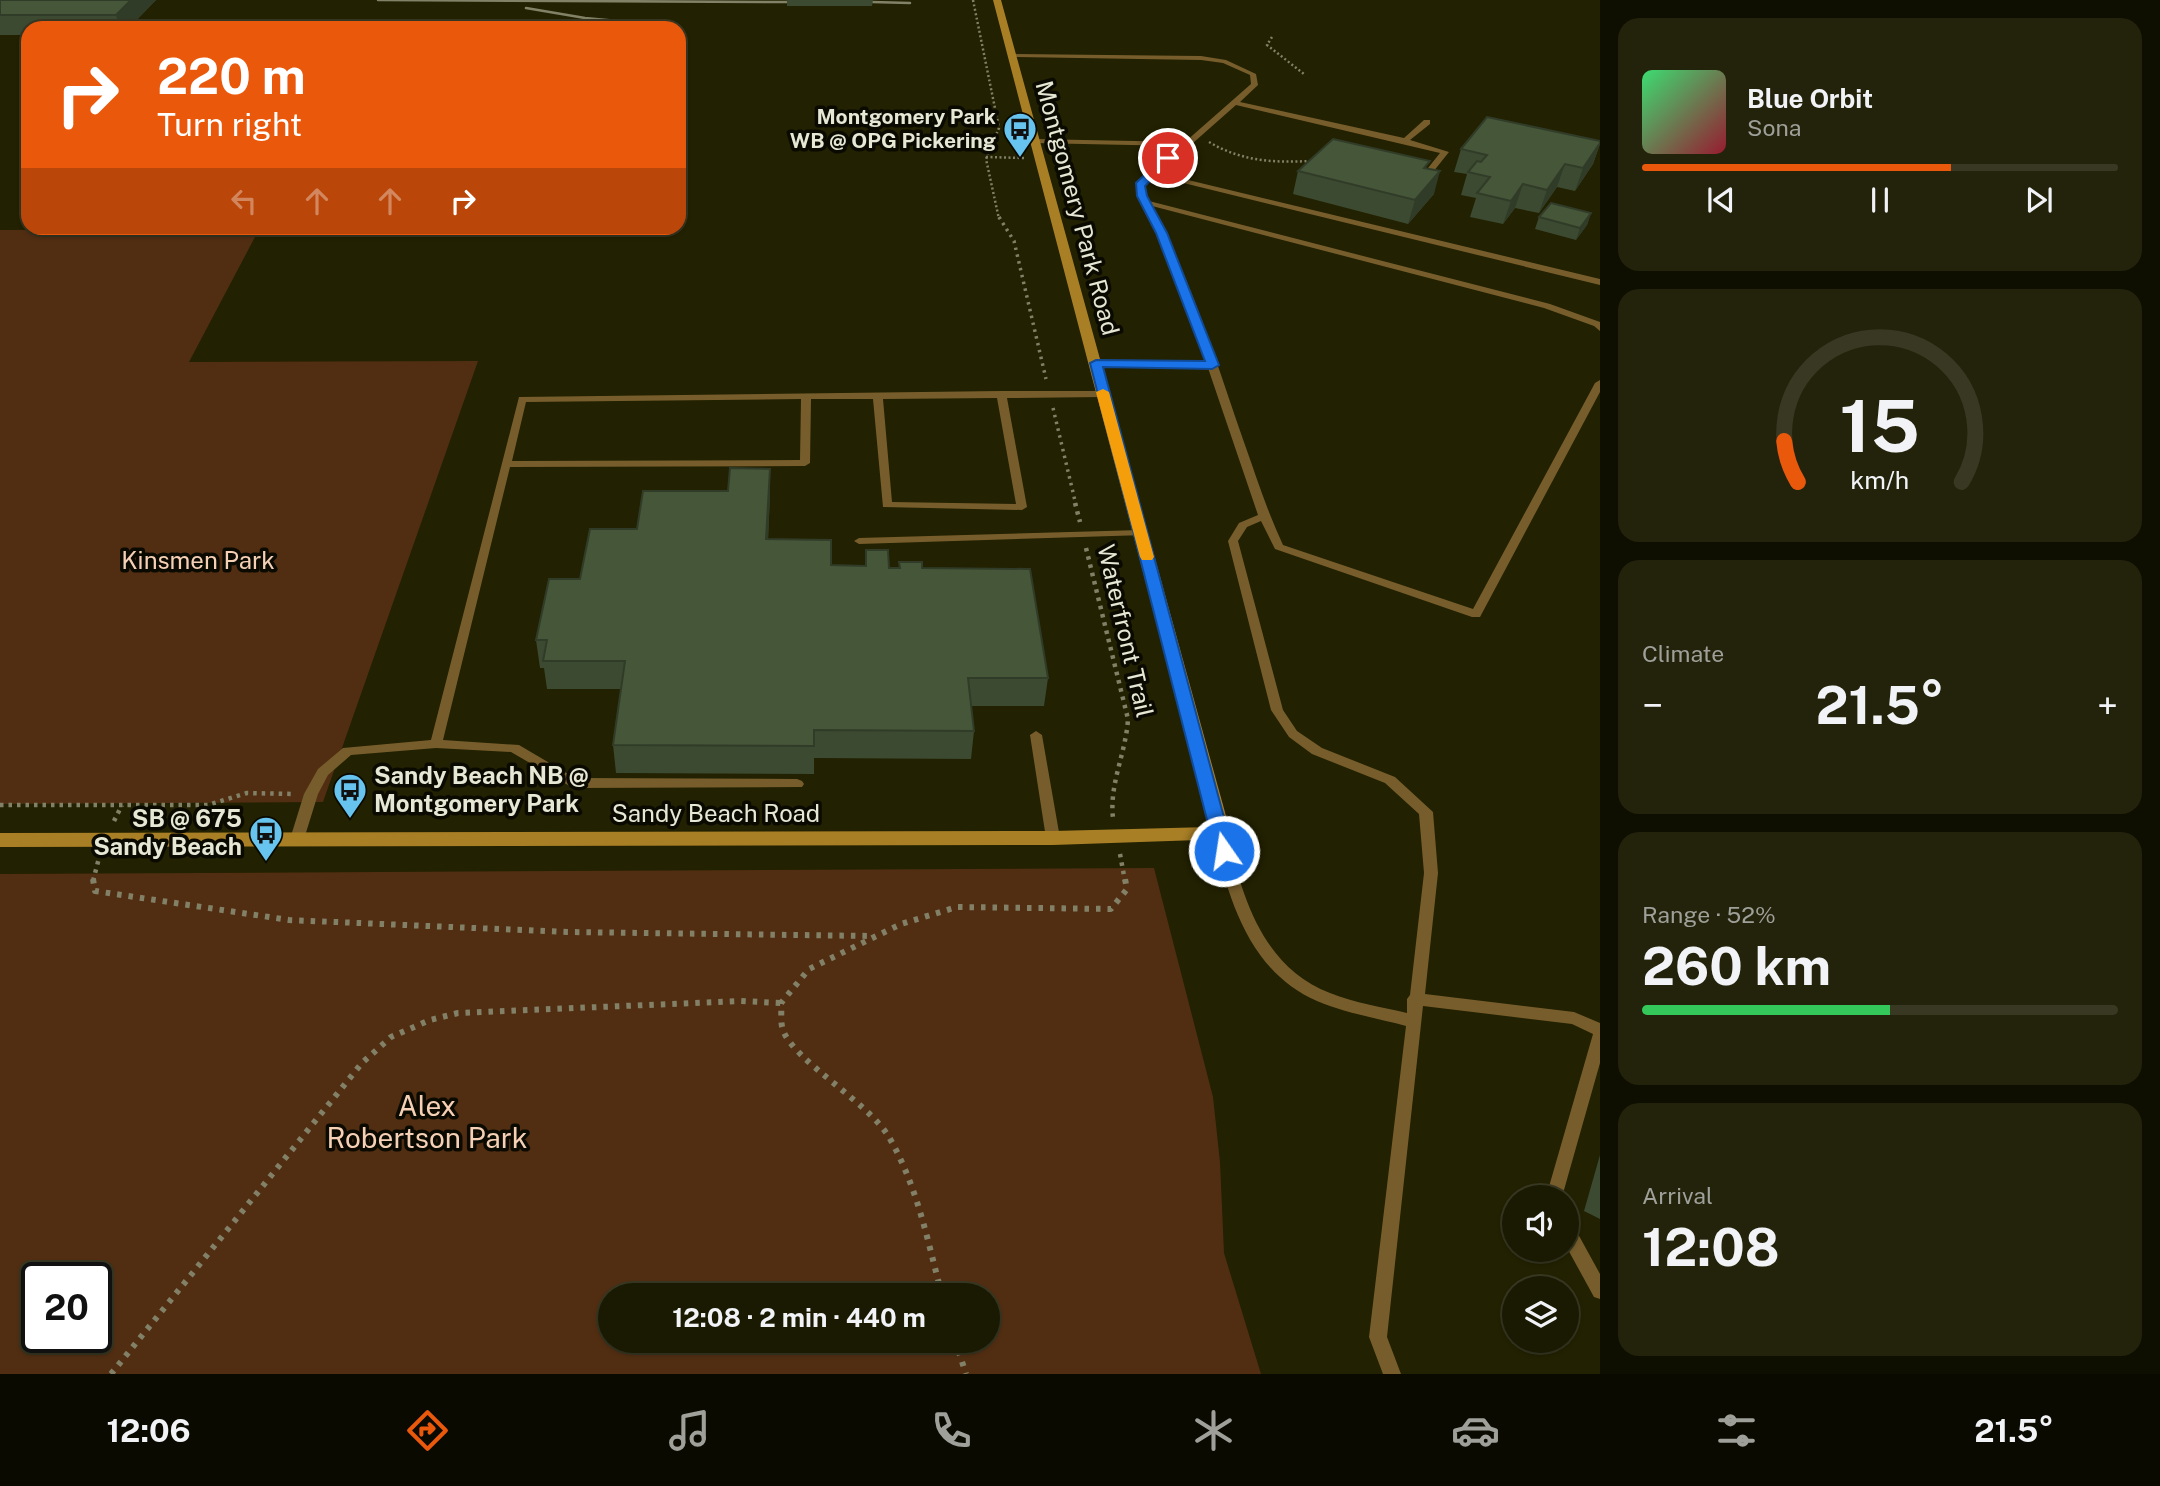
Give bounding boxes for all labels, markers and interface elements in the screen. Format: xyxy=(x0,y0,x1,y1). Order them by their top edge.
text: 220 m xyxy=(157,47,306,105)
icon: right xyxy=(42,49,133,140)
street label: Montgomery Park Road xyxy=(1031,77,1125,338)
text: Blue Orbit xyxy=(1747,83,1873,114)
place label: Montgomery Park WB @ OPG Pickering xyxy=(790,104,996,153)
text: Turn right xyxy=(157,106,302,143)
bus stop icon: Montgomery Park WB @ OPG Pickering xyxy=(1001,110,1039,159)
text: Sona xyxy=(1747,114,1801,141)
pin xyxy=(1138,128,1198,188)
icon: arrive xyxy=(1149,139,1187,177)
icon: previous xyxy=(1702,181,1740,219)
icon: pause xyxy=(1861,181,1899,219)
icon: next xyxy=(2020,181,2058,219)
icon: left xyxy=(225,182,263,220)
icon: ahead xyxy=(298,182,336,220)
icon: ahead xyxy=(371,182,409,220)
icon: right xyxy=(444,182,482,220)
text: 15 xyxy=(1840,383,1920,468)
text: km/h xyxy=(1851,465,1909,495)
street label: Waterfront Trail xyxy=(1092,542,1159,720)
park label: Kinsmen Park xyxy=(121,546,275,574)
text: Climate xyxy=(1642,640,1724,667)
text: 21.5° xyxy=(1815,675,1945,736)
text: − xyxy=(1642,683,1663,728)
text: + xyxy=(2097,683,2118,728)
place label: Sandy Beach NB @ Montgomery Park xyxy=(374,761,589,817)
bus stop icon: Sandy Beach NB @ Montgomery Park xyxy=(331,771,369,820)
street label: Sandy Beach Road xyxy=(612,799,820,827)
place label: SB @ 675 Sandy Beach xyxy=(93,804,242,860)
bus stop icon: SB @ 675 Sandy Beach xyxy=(247,814,285,863)
position arrow xyxy=(1187,814,1261,888)
text: Range · 52% xyxy=(1642,901,1776,928)
text: 260 km xyxy=(1642,936,1831,997)
park label: Alex Robertson Park xyxy=(327,1089,527,1154)
text: Arrival xyxy=(1642,1182,1713,1209)
map controls xyxy=(1502,1185,1579,1353)
button: sound xyxy=(1502,1185,1579,1262)
text: 12:08 xyxy=(1642,1217,1780,1278)
speed limit sign: 20 xyxy=(21,1262,112,1353)
button: layers xyxy=(1502,1276,1579,1353)
text: 12:08 · 2 min · 440 m xyxy=(672,1302,926,1333)
icon: directions xyxy=(403,1406,452,1455)
icon: music xyxy=(665,1406,714,1455)
icon: phone xyxy=(927,1406,976,1455)
icon: climate xyxy=(1189,1406,1238,1455)
icon: car xyxy=(1451,1406,1500,1455)
icon: filters xyxy=(1712,1406,1761,1455)
text: 12:06 xyxy=(106,1412,191,1449)
text: 21.5° xyxy=(1974,1412,2054,1449)

